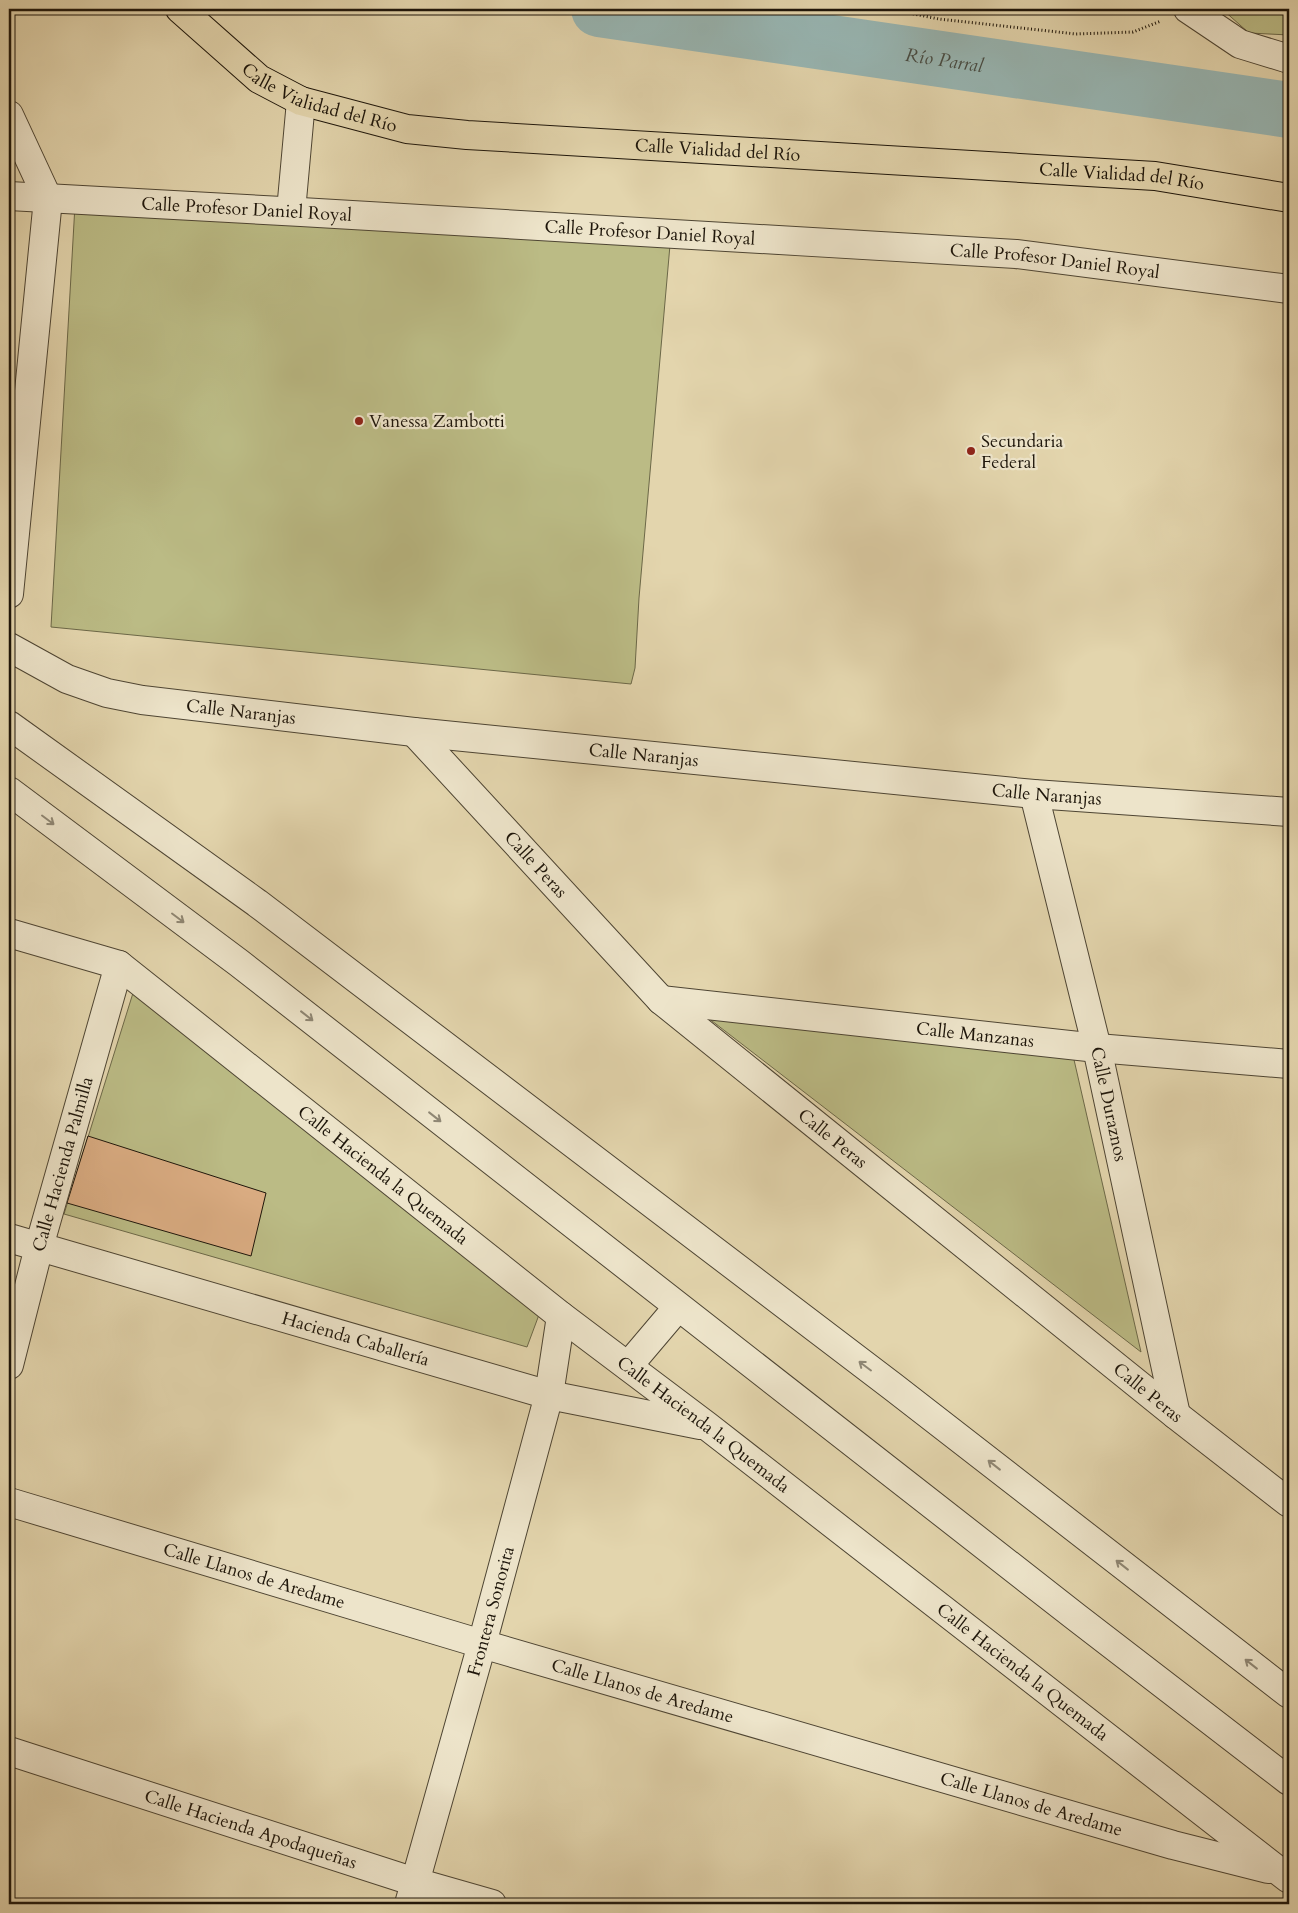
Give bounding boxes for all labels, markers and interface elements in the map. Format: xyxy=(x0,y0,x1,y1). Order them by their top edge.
water label: Río Parral xyxy=(903,42,986,79)
street label: Calle Vialidad del Río xyxy=(236,57,400,139)
street label: Calle Vialidad del Río xyxy=(634,133,801,168)
street label: Calle Vialidad del Río xyxy=(1038,157,1206,197)
street label: Calle Profesor Daniel Royal xyxy=(141,191,353,228)
street label: Calle Profesor Daniel Royal xyxy=(544,214,756,252)
street label: Calle Profesor Daniel Royal xyxy=(949,238,1162,285)
place label: Vanessa Zambotti xyxy=(369,409,505,434)
marker: Vanessa Zambotti xyxy=(353,415,365,427)
place label: Secundaria Federal xyxy=(981,429,1063,475)
marker: Secundaria Federal xyxy=(965,445,977,457)
street label: Calle Naranjas xyxy=(185,693,297,731)
street label: Calle Naranjas xyxy=(587,738,700,773)
street label: Calle Naranjas xyxy=(990,778,1103,812)
one-way arrow xyxy=(41,815,55,825)
street label: Calle Peras xyxy=(498,826,573,904)
one-way arrow xyxy=(171,912,184,923)
one-way arrow xyxy=(300,1011,313,1022)
street label: Calle Manzanas xyxy=(915,1016,1035,1054)
street label: Calle Duraznos xyxy=(1084,1044,1133,1164)
street label: Calle Hacienda Palmilla xyxy=(26,1074,100,1255)
street label: Calle Hacienda la Quemada xyxy=(292,1100,474,1251)
street label: Calle Peras xyxy=(792,1103,873,1175)
one-way arrow xyxy=(428,1111,441,1122)
street label: Hacienda Caballería xyxy=(279,1306,432,1373)
street label: Calle Hacienda la Quemada xyxy=(612,1350,795,1499)
street label: Calle Peras xyxy=(1108,1357,1188,1429)
one-way arrow xyxy=(858,1361,872,1371)
one-way arrow xyxy=(988,1460,1001,1471)
street label: Calle Llanos de Aredame xyxy=(160,1537,348,1615)
street label: Frontera Sonorita xyxy=(462,1543,521,1679)
one-way arrow xyxy=(1116,1559,1129,1570)
street label: Calle Hacienda la Quemada xyxy=(931,1597,1114,1747)
street label: Calle Llanos de Aredame xyxy=(548,1653,737,1730)
one-way arrow xyxy=(1245,1659,1258,1670)
street label: Calle Llanos de Aredame xyxy=(937,1766,1125,1843)
street label: Calle Hacienda Apodaqueñas xyxy=(141,1784,360,1875)

